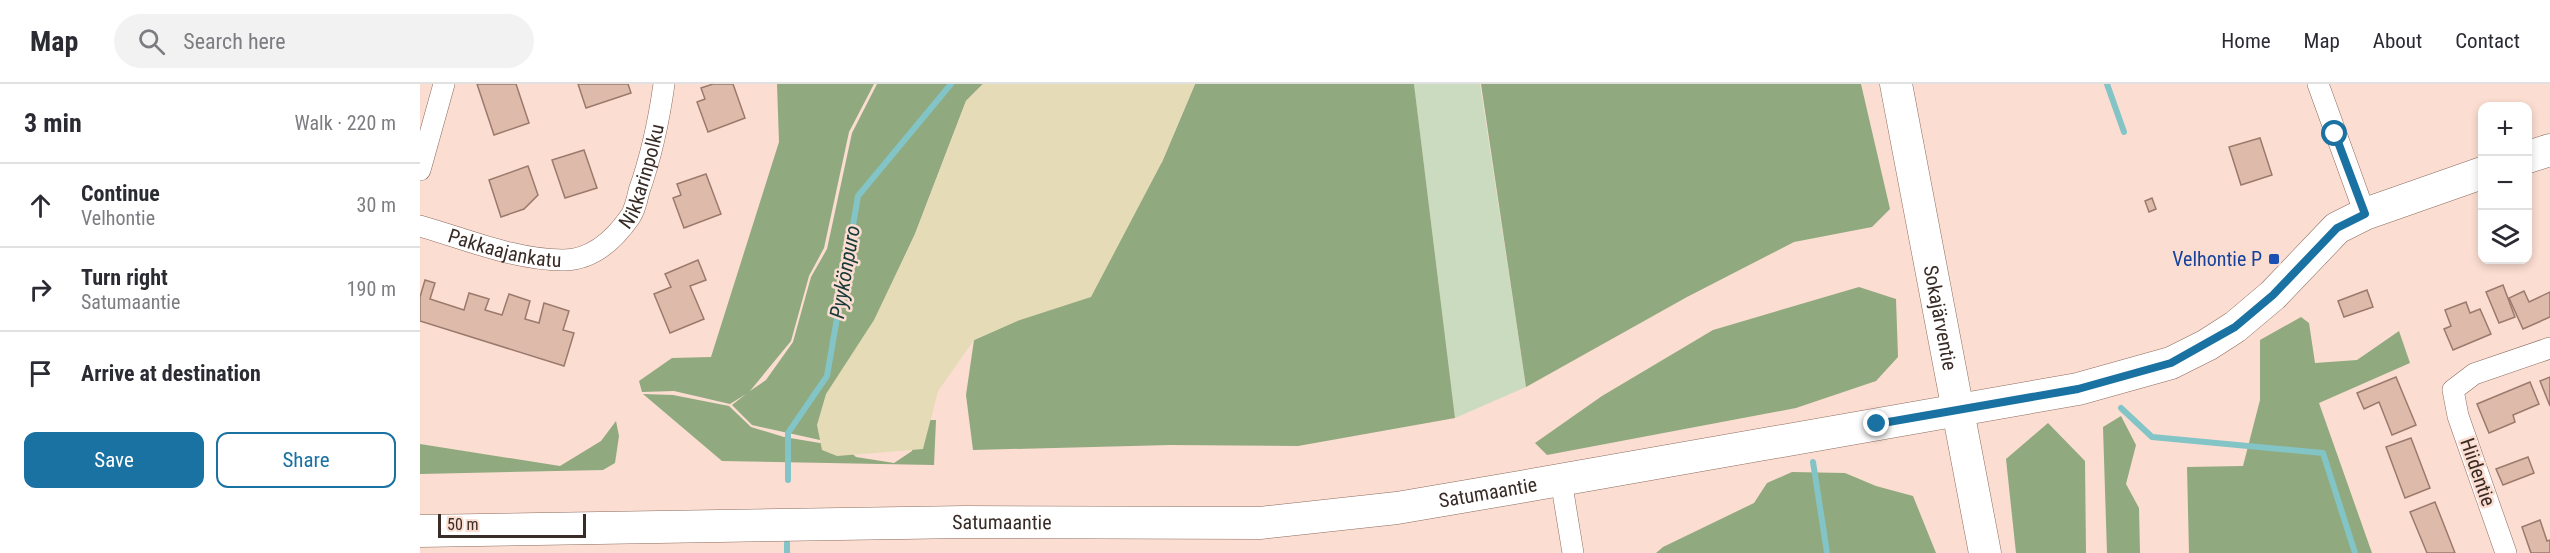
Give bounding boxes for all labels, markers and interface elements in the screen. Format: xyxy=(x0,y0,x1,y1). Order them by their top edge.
search box xyxy=(114,14,534,68)
text: Map xyxy=(30,25,78,58)
icon: search xyxy=(135,25,168,58)
text: Search here xyxy=(183,29,286,54)
text: Home xyxy=(2221,29,2271,53)
text: Map xyxy=(2304,29,2340,53)
text: About xyxy=(2373,29,2422,53)
text: Contact xyxy=(2455,29,2520,53)
map controls xyxy=(2478,102,2532,264)
button: + xyxy=(2478,102,2532,156)
text: 3 min xyxy=(24,108,82,138)
text: Walk · 220 m xyxy=(295,111,396,135)
route start xyxy=(2321,120,2347,146)
street label: Nikkarinpolku xyxy=(614,122,669,233)
button: − xyxy=(2478,156,2532,210)
text: Continue xyxy=(81,181,160,206)
icon: ahead xyxy=(24,189,57,222)
text: 30 m xyxy=(357,193,396,217)
text: Velhontie xyxy=(81,206,155,230)
button: layers xyxy=(2478,210,2532,264)
street label: Pakkaajankatu xyxy=(445,223,562,272)
water label: Pyykönpuro xyxy=(825,224,865,320)
place label: Velhontie P xyxy=(2172,247,2262,271)
marker: Velhontie P xyxy=(2267,252,2281,266)
street label: Sokajärventie xyxy=(1919,263,1962,373)
text: Turn right xyxy=(81,265,168,290)
icon: right xyxy=(24,273,57,306)
text: 190 m xyxy=(347,277,396,301)
text: Satumaantie xyxy=(81,290,180,314)
icon: arrive xyxy=(24,357,57,390)
text: Arrive at destination xyxy=(81,361,261,386)
route end xyxy=(1863,410,1889,436)
button: Save xyxy=(24,432,204,488)
button: Share xyxy=(216,432,396,488)
street label: Hiidentie xyxy=(2455,435,2501,509)
street label: Satumaantie xyxy=(1437,472,1539,513)
street label: Satumaantie xyxy=(952,510,1052,534)
scale bar xyxy=(438,511,586,538)
text: 50 m xyxy=(447,515,479,534)

